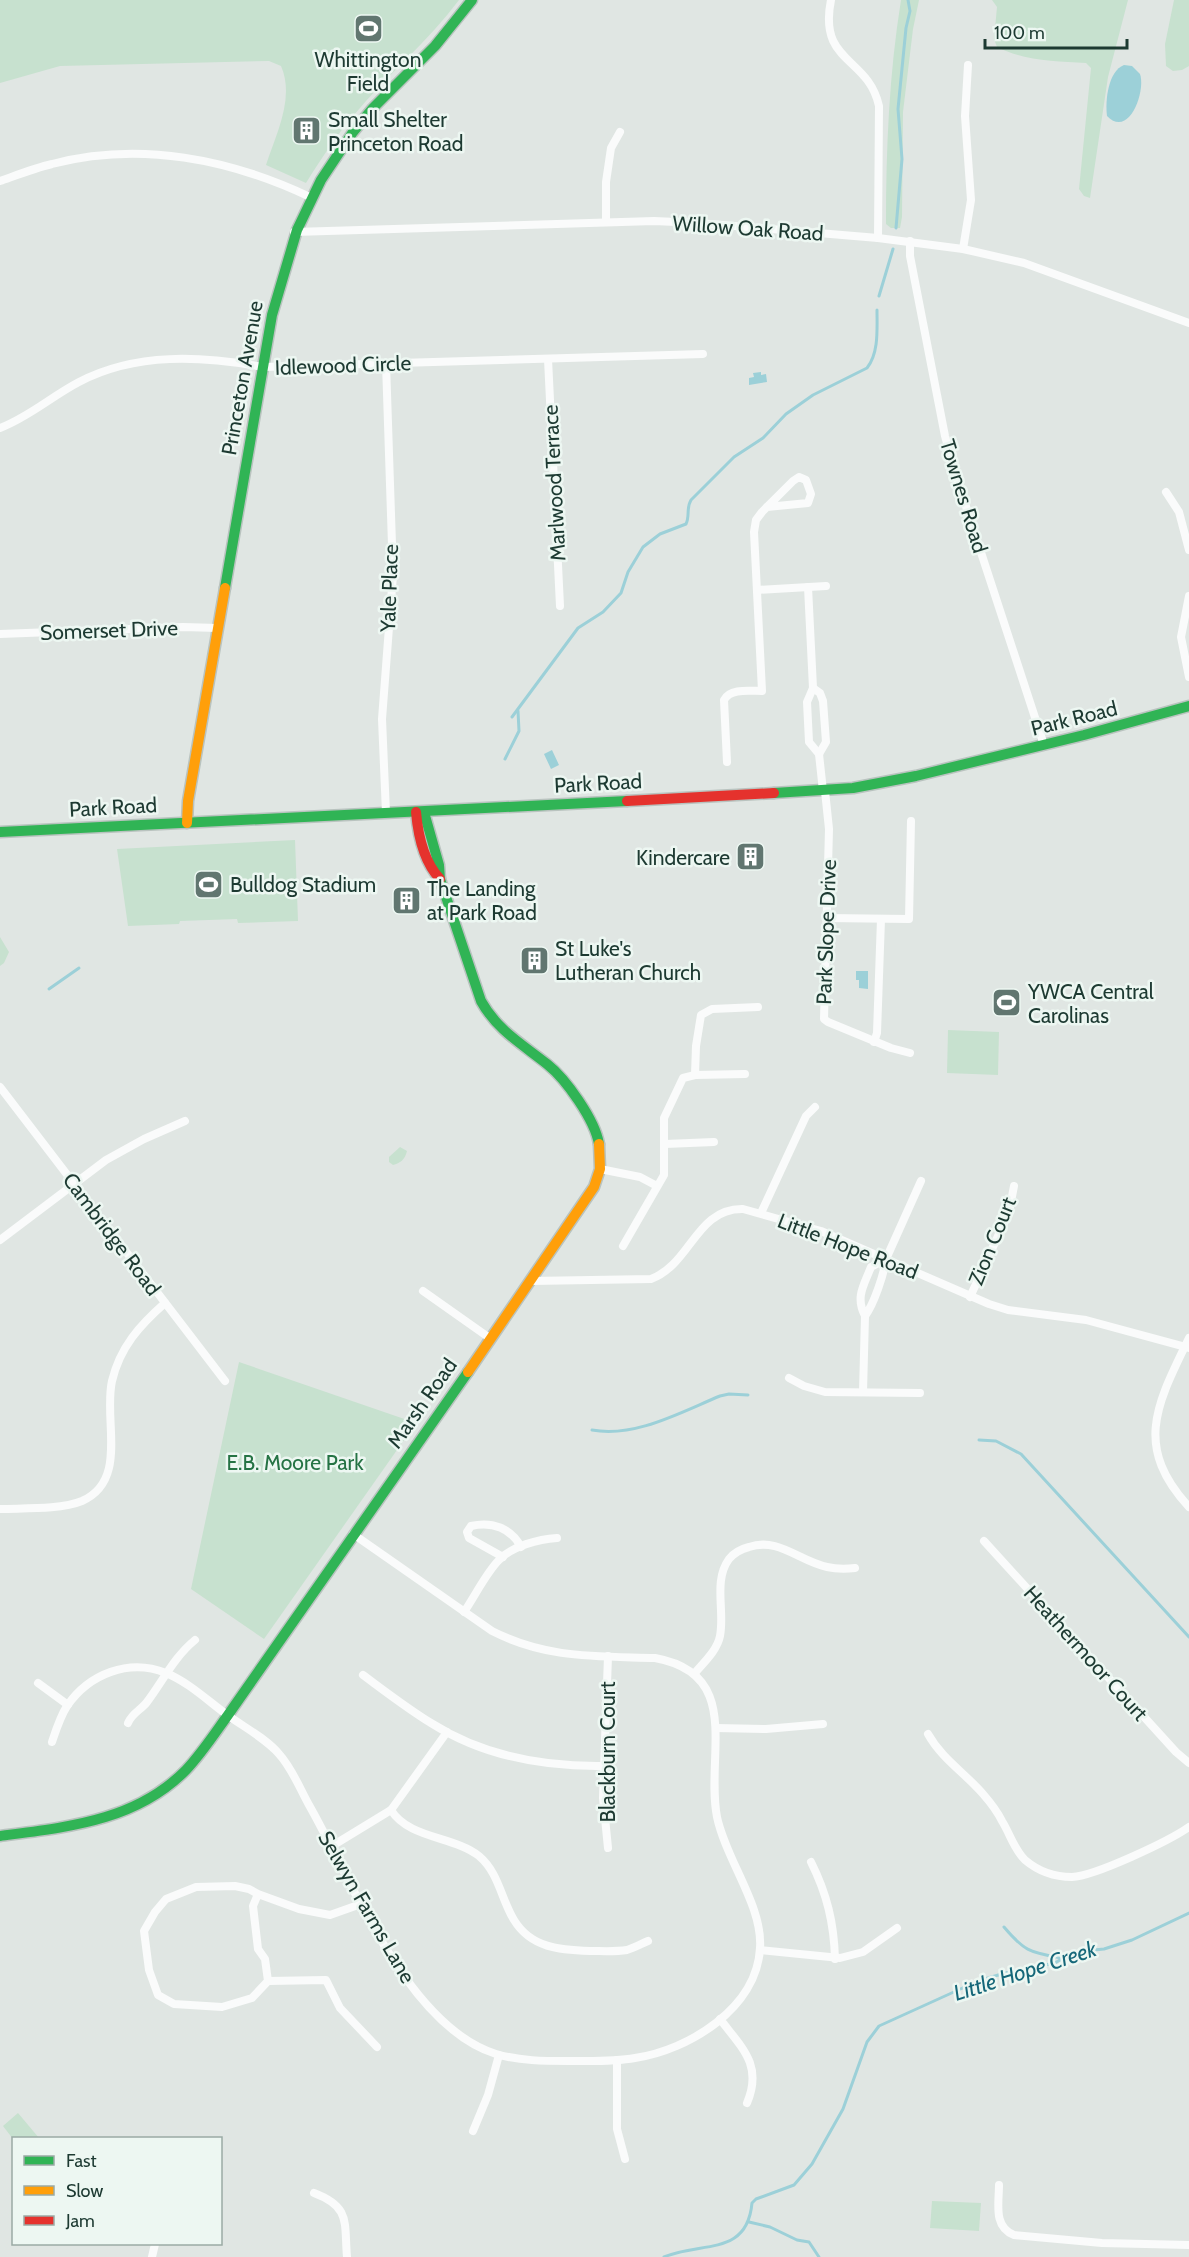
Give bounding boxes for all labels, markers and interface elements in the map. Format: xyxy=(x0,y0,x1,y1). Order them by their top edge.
sports icon: Whittington Field xyxy=(352,12,384,44)
scale bar xyxy=(985,12,1128,50)
text: 100 m xyxy=(994,22,1045,44)
place label: Whittington Field xyxy=(315,47,421,96)
place label: Small Shelter Princeton Road xyxy=(328,107,463,156)
building icon: Small Shelter Princeton Road xyxy=(291,115,323,147)
street label: Willow Oak Road xyxy=(672,210,824,246)
street label: Princeton Avenue xyxy=(216,299,268,457)
street label: Idlewood Circle xyxy=(274,350,412,380)
street label: Marlwood Terrace xyxy=(537,404,571,562)
street label: Townes Road xyxy=(935,436,993,556)
street label: Yale Place xyxy=(375,543,403,633)
street label: Somerset Drive xyxy=(40,615,179,645)
street label: Park Road xyxy=(1028,695,1120,741)
street label: Park Road xyxy=(553,768,643,798)
street label: Park Road xyxy=(68,792,158,822)
building icon: Kindercare xyxy=(735,841,767,873)
place label: Kindercare xyxy=(636,845,730,870)
street label: Park Slope Drive xyxy=(811,859,841,1005)
sports icon: Bulldog Stadium xyxy=(193,868,225,900)
place label: Bulldog Stadium xyxy=(230,872,376,897)
place label: The Landing at Park Road xyxy=(427,876,537,925)
building icon: The Landing at Park Road xyxy=(390,884,422,916)
place label: St Luke's Lutheran Church xyxy=(555,936,701,985)
building icon: St Luke's Lutheran Church xyxy=(518,944,550,976)
place label: YWCA Central Carolinas xyxy=(1027,979,1154,1028)
sports icon: YWCA Central Carolinas xyxy=(991,987,1023,1019)
street label: Cambridge Road xyxy=(58,1168,166,1300)
street label: Zion Court xyxy=(963,1193,1021,1289)
street label: Little Hope Road xyxy=(774,1208,922,1284)
street label: Marsh Road xyxy=(382,1353,462,1453)
park label: E.B. Moore Park xyxy=(226,1450,364,1475)
street label: Heathermoor Court xyxy=(1019,1580,1153,1726)
street label: Blackburn Court xyxy=(595,1681,620,1823)
street label: Selwyn Farms Lane xyxy=(313,1826,421,1988)
water label: Little Hope Creek xyxy=(950,1935,1100,2007)
legend xyxy=(12,2137,222,2245)
text: Fast xyxy=(66,2150,97,2172)
text: Slow xyxy=(66,2180,103,2202)
text: Jam xyxy=(65,2210,95,2232)

